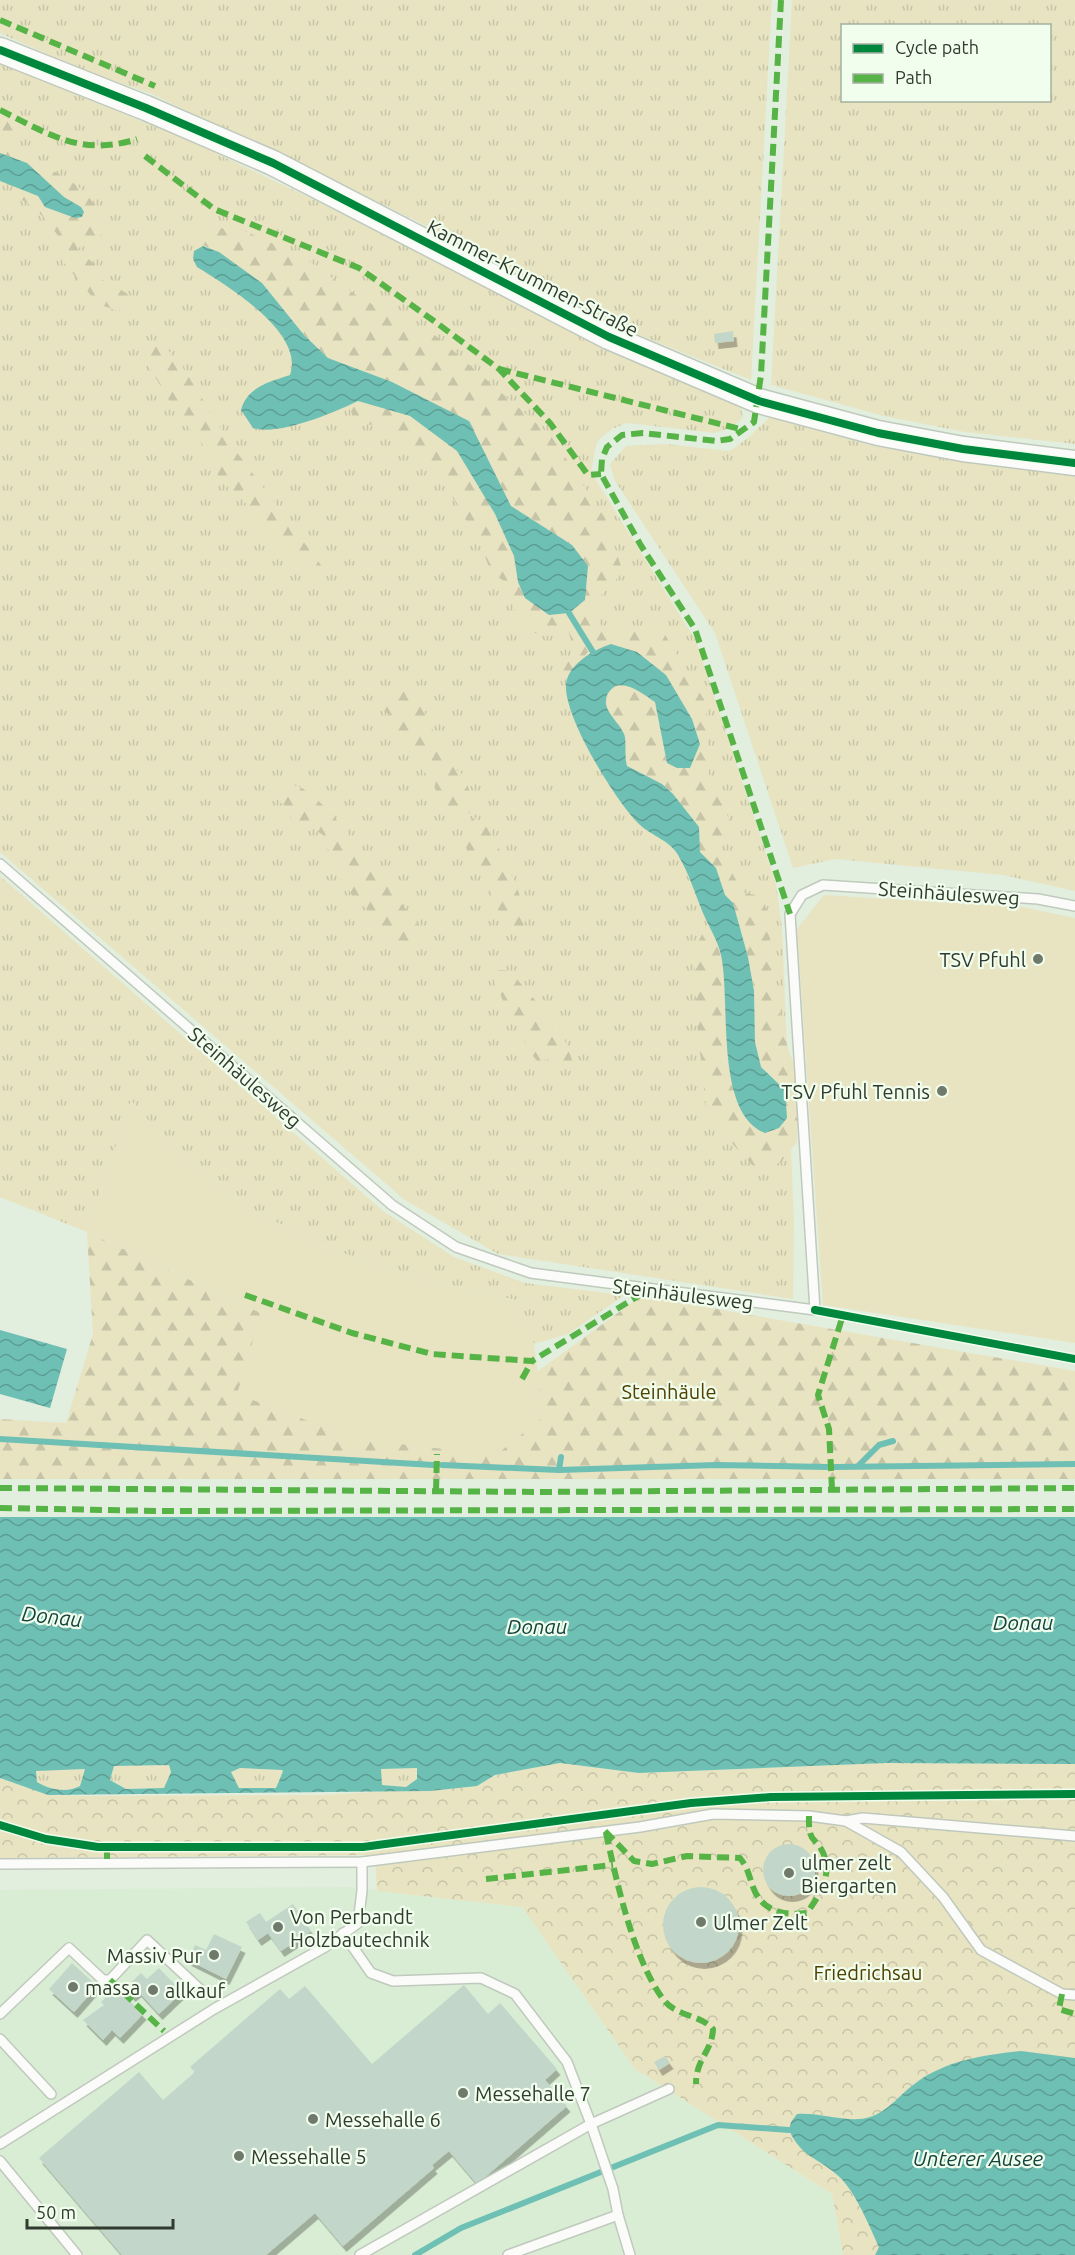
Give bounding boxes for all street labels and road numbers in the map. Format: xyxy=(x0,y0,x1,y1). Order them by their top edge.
street label: Kammer-Krummen-Straße xyxy=(423,215,643,341)
street label: Steinhäulesweg xyxy=(877,877,1021,909)
street label: Steinhäulesweg xyxy=(184,1022,306,1132)
street label: Steinhäulesweg xyxy=(611,1274,755,1314)

